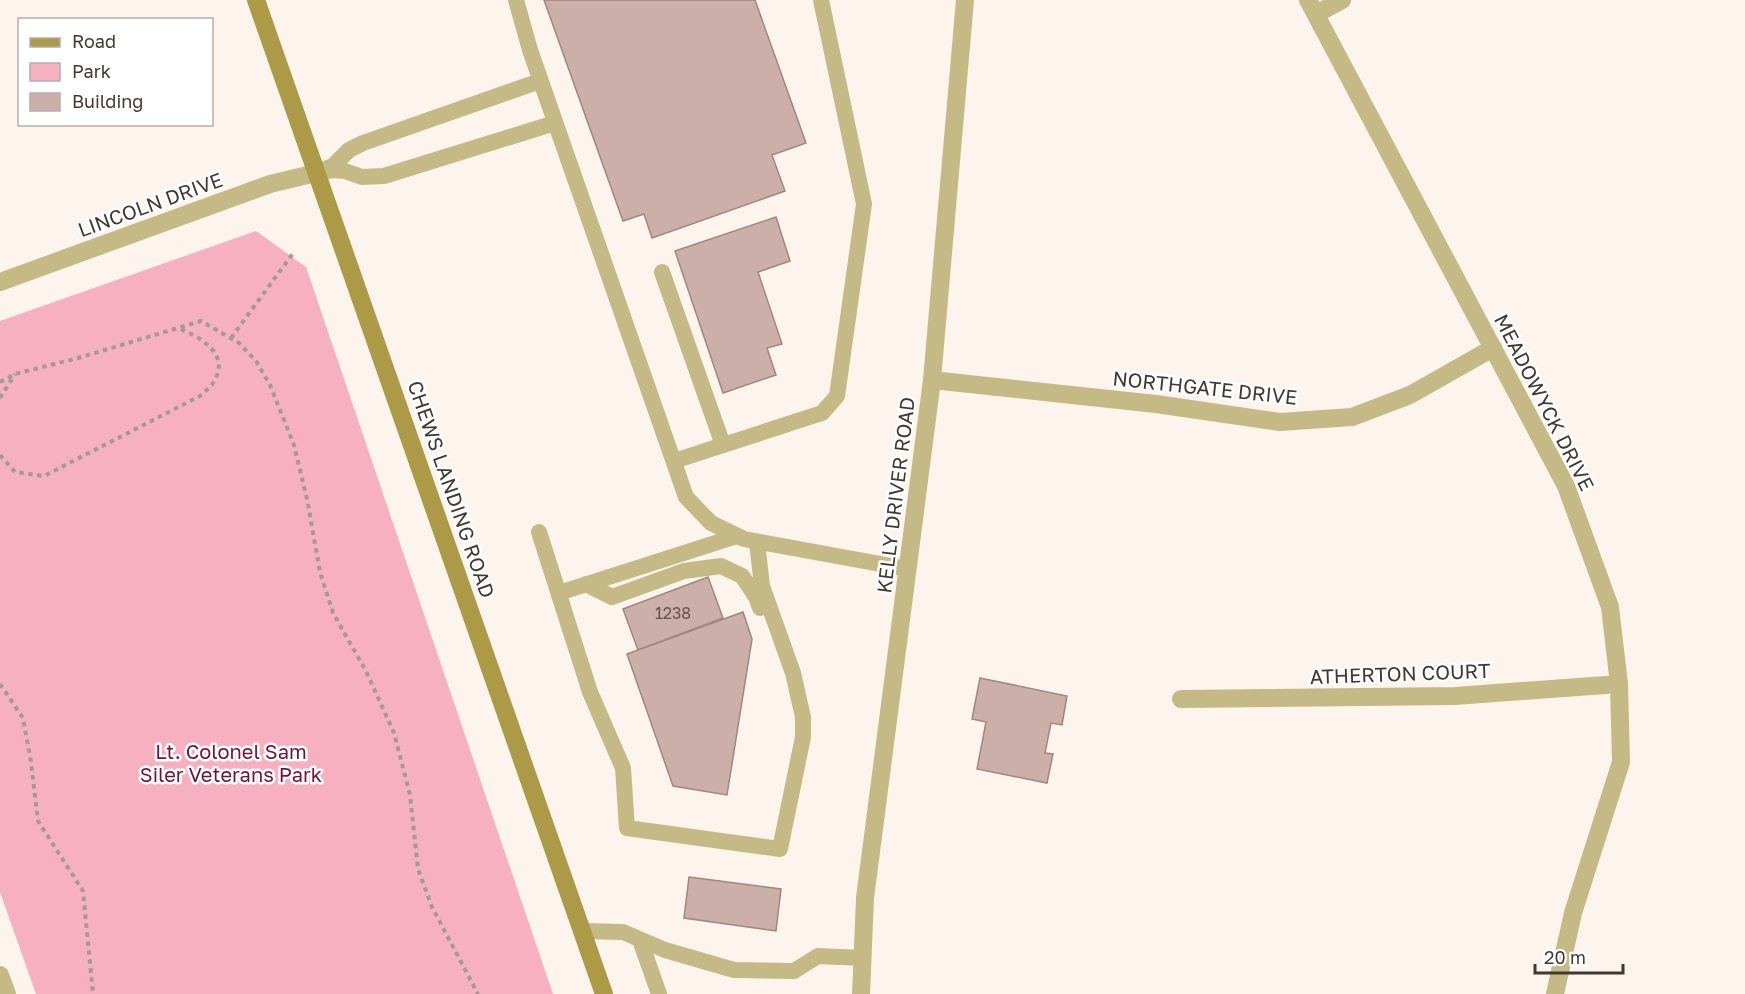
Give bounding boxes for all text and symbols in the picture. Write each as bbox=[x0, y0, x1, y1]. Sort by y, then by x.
legend bbox=[18, 18, 213, 126]
text: Road bbox=[72, 30, 116, 52]
text: Park bbox=[72, 60, 111, 82]
text: Building bbox=[72, 90, 143, 112]
street label: LINCOLN DRIVE bbox=[74, 167, 226, 241]
street label: MEADOWYCK DRIVE bbox=[1490, 310, 1600, 494]
street label: NORTHGATE DRIVE bbox=[1111, 365, 1299, 409]
street label: CHEWS LANDING ROAD bbox=[403, 377, 501, 601]
street label: KELLY DRIVER ROAD bbox=[871, 395, 919, 595]
house number: 1238 bbox=[655, 603, 691, 623]
street label: ATHERTON COURT bbox=[1309, 658, 1491, 688]
park label: Lt. Colonel Sam Siler Veterans Park bbox=[140, 739, 322, 786]
scale bar bbox=[1535, 937, 1624, 975]
text: 20 m bbox=[1544, 946, 1586, 968]

